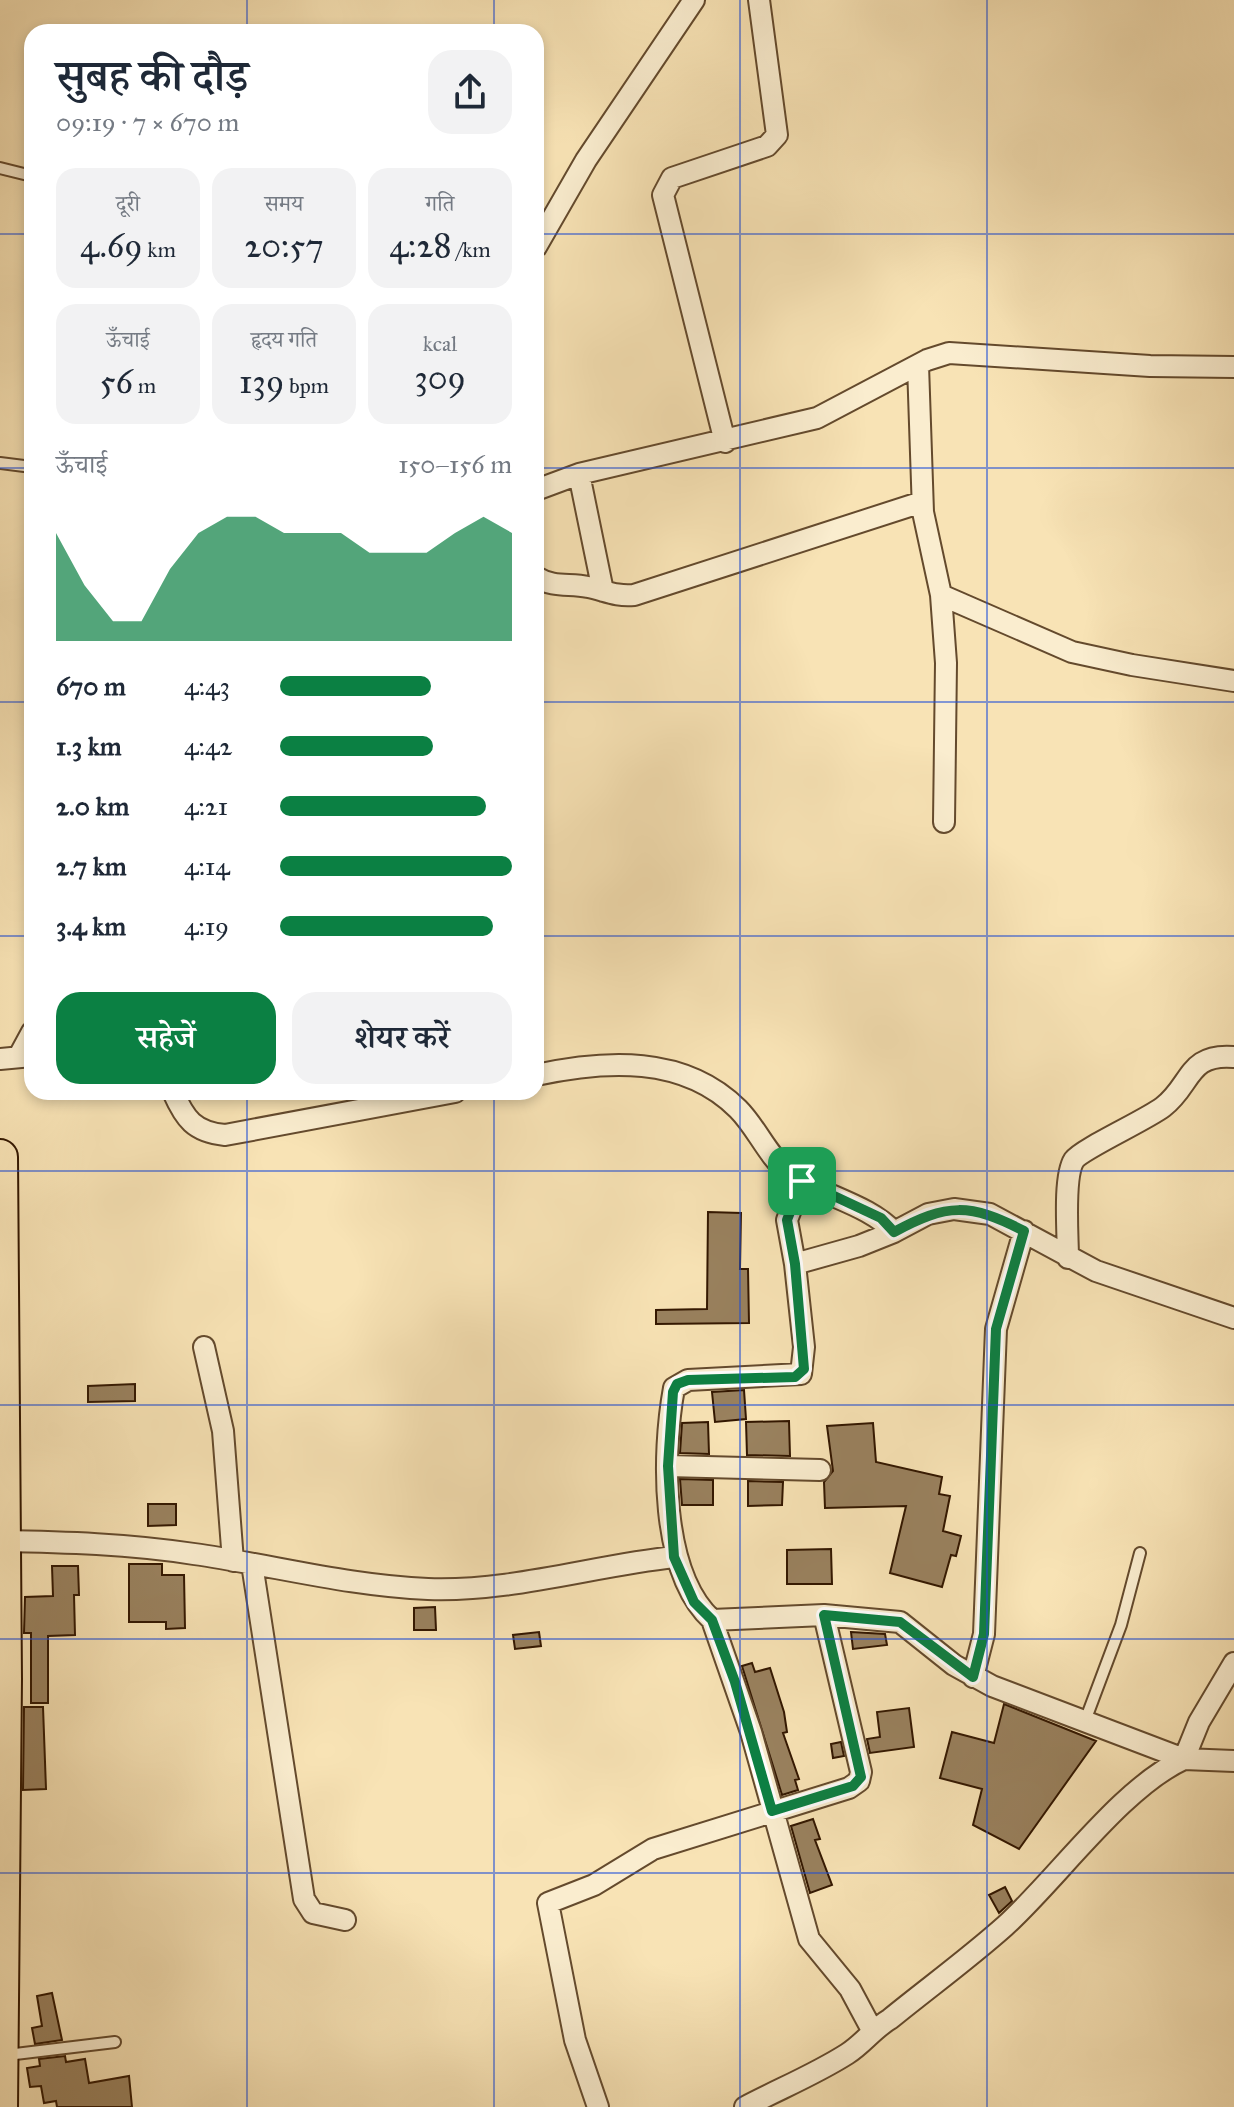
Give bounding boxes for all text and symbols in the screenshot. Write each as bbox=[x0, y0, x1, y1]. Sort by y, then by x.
text: सुबह की दौड़ bbox=[56, 49, 248, 103]
button: share bbox=[428, 50, 512, 134]
text: 09:19 · 7 × 670 m bbox=[56, 106, 239, 138]
text: दूरी bbox=[116, 190, 140, 217]
text: समय bbox=[265, 190, 303, 217]
text: गति bbox=[426, 190, 454, 217]
text: 4.69 bbox=[80, 225, 143, 266]
text: 20:57 bbox=[244, 225, 324, 266]
text: 4:28 bbox=[389, 225, 452, 266]
text: km bbox=[143, 236, 176, 263]
text: /km bbox=[452, 236, 491, 263]
text: ऊँचाई bbox=[106, 326, 150, 353]
text: हृदय गति bbox=[251, 326, 317, 353]
text: kcal bbox=[423, 330, 457, 357]
text: 309 bbox=[414, 357, 466, 398]
text: 56 bbox=[100, 361, 133, 402]
text: 139 bbox=[239, 361, 284, 402]
text: m bbox=[133, 372, 156, 399]
text: bpm bbox=[284, 372, 329, 399]
text: ऊँचाई bbox=[56, 448, 107, 480]
text: 150–156 m bbox=[398, 448, 512, 480]
text: 670 m bbox=[56, 670, 126, 702]
text: 4:43 bbox=[184, 670, 230, 702]
text: 1.3 km bbox=[56, 730, 122, 762]
text: 4:42 bbox=[184, 730, 232, 762]
text: 2.0 km bbox=[56, 790, 129, 822]
text: 4:21 bbox=[184, 790, 228, 822]
text: 2.7 km bbox=[56, 850, 127, 882]
text: 4:14 bbox=[184, 850, 230, 882]
text: 3.4 km bbox=[56, 910, 126, 942]
text: 4:19 bbox=[184, 910, 229, 942]
button: सहेजें bbox=[56, 992, 276, 1084]
button: शेयर करें bbox=[292, 992, 512, 1084]
pin bbox=[768, 1147, 836, 1215]
icon: arrive bbox=[780, 1159, 824, 1203]

